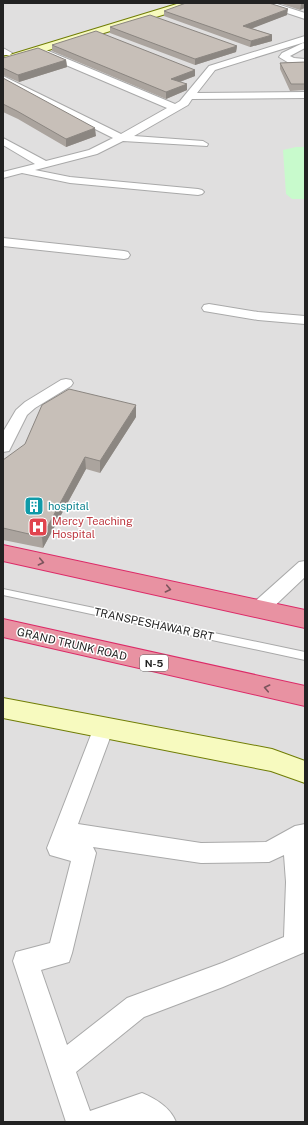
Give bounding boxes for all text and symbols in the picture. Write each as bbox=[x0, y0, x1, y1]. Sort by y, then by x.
building icon: hospital bbox=[23, 495, 45, 517]
place label: hospital bbox=[48, 500, 89, 512]
place label: Mercy Teaching Hospital bbox=[52, 515, 133, 540]
hospital icon: Mercy Teaching Hospital bbox=[27, 516, 49, 538]
one-way arrow bbox=[38, 557, 44, 565]
one-way arrow bbox=[165, 585, 171, 593]
street label: TRANSPESHAWAR BRT bbox=[93, 605, 215, 643]
street label: GRAND TRUNK ROAD bbox=[16, 626, 128, 663]
road number: N-5 bbox=[140, 655, 168, 671]
one-way arrow bbox=[264, 684, 270, 693]

